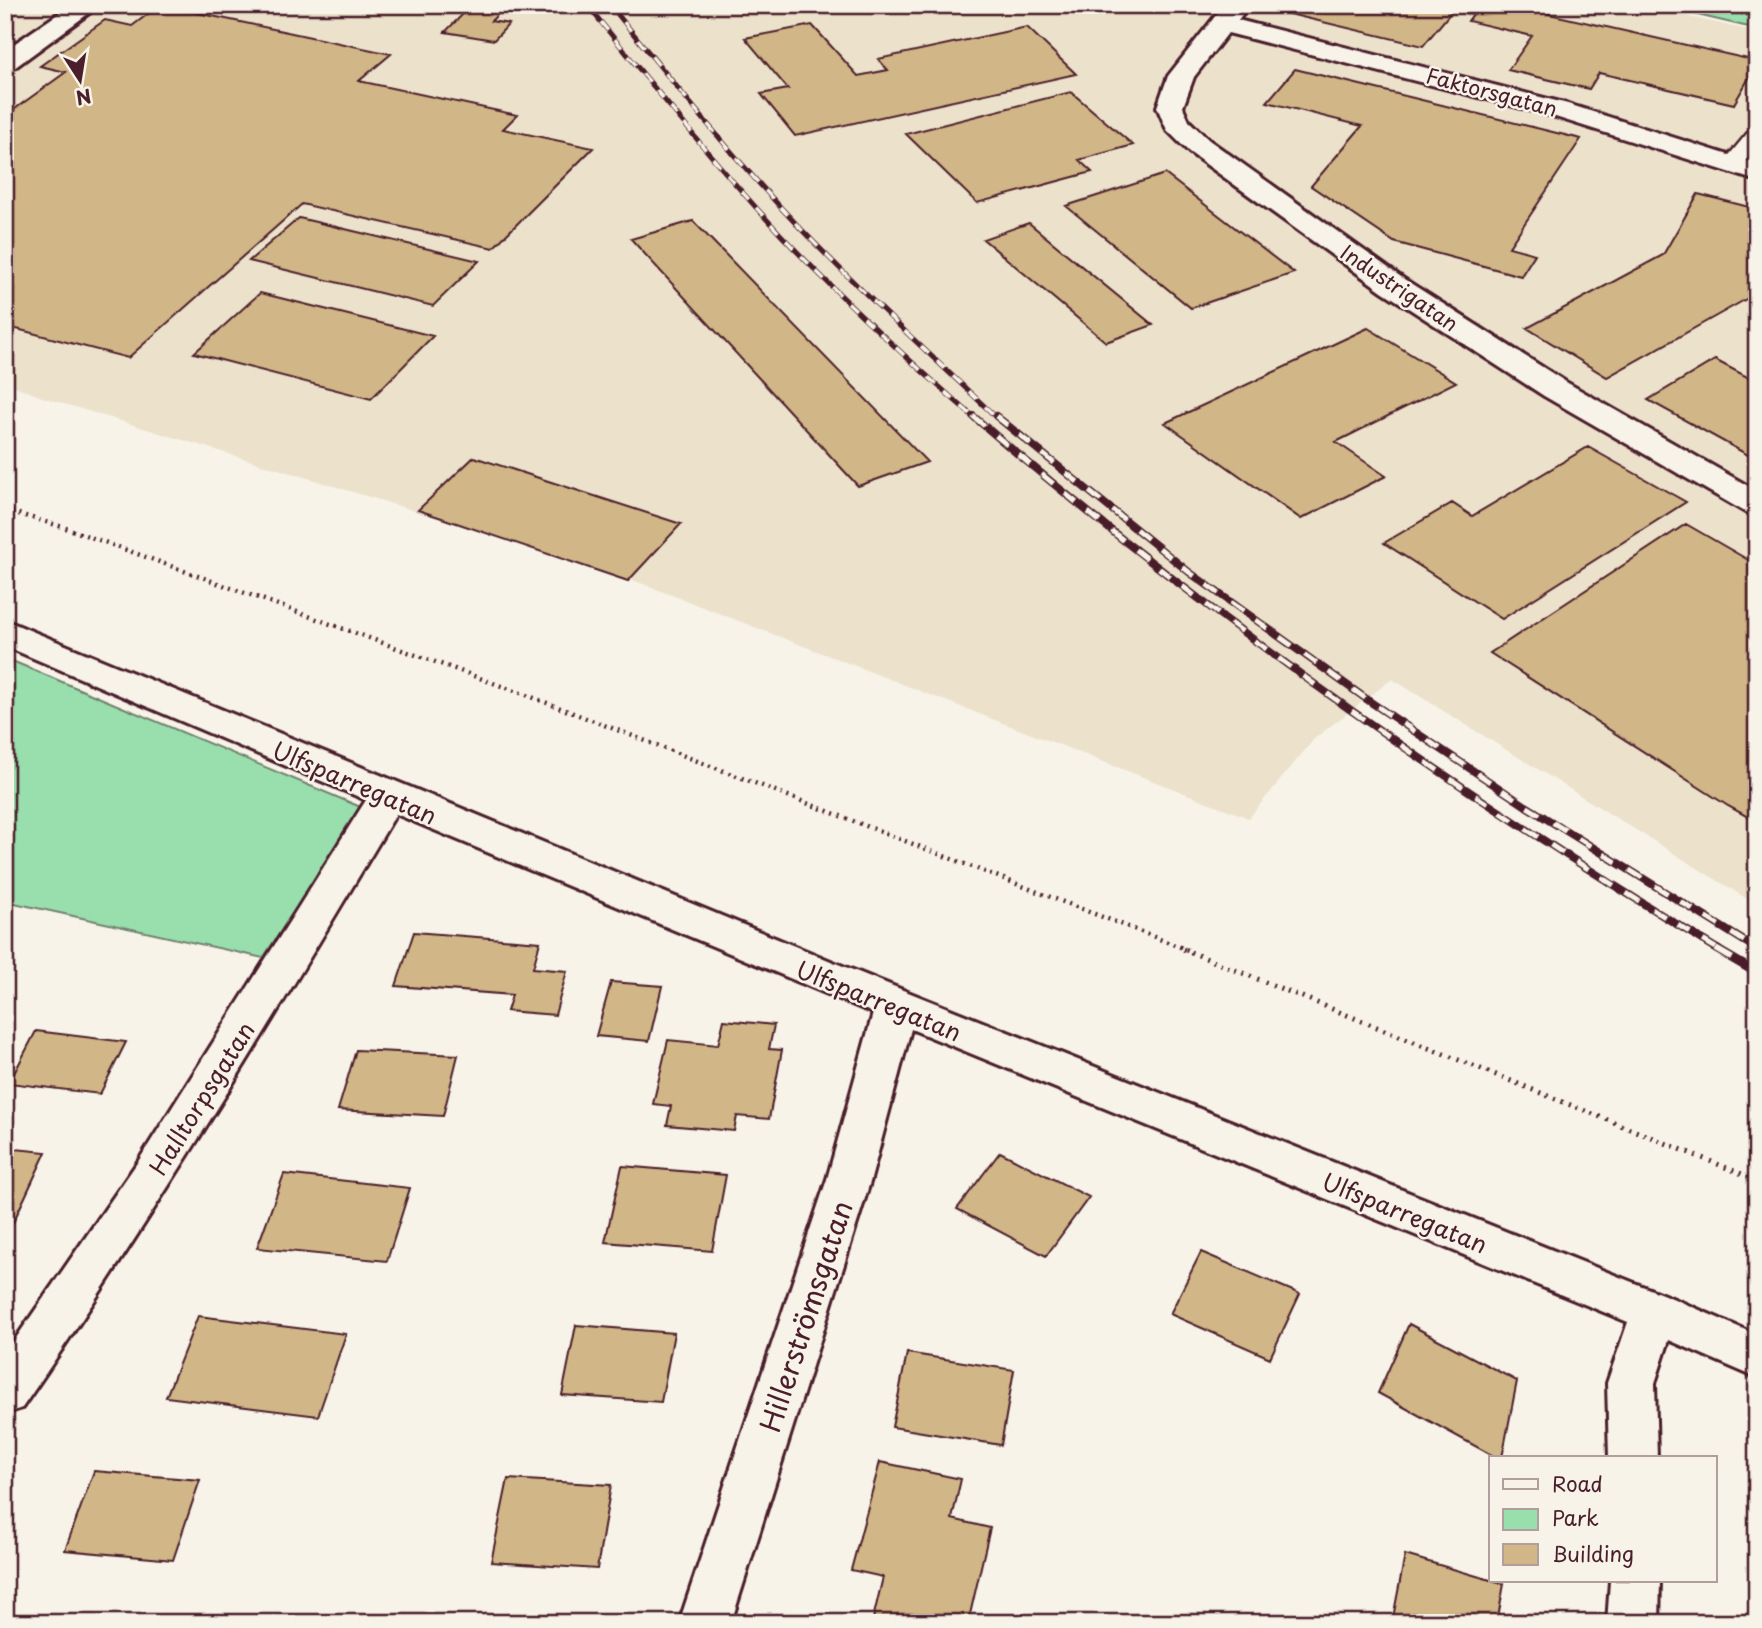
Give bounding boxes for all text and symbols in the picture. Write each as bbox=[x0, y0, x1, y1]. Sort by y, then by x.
north arrow bbox=[46, 46, 116, 116]
street label: Faktorsgatan bbox=[1423, 58, 1561, 124]
text: N bbox=[73, 82, 94, 113]
street label: Industrigatan bbox=[1335, 236, 1465, 338]
street label: Ulfsparregatan bbox=[267, 731, 443, 833]
street label: Ulfsparregatan bbox=[791, 950, 967, 1050]
street label: Halltorpsgatan bbox=[139, 1014, 263, 1182]
street label: Ulfsparregatan bbox=[1317, 1162, 1493, 1262]
street label: Hillerströmsgatan bbox=[747, 1195, 863, 1437]
legend bbox=[1489, 1456, 1716, 1582]
text: Road bbox=[1552, 1467, 1603, 1499]
text: Park bbox=[1552, 1501, 1599, 1533]
text: Building bbox=[1552, 1537, 1634, 1569]

